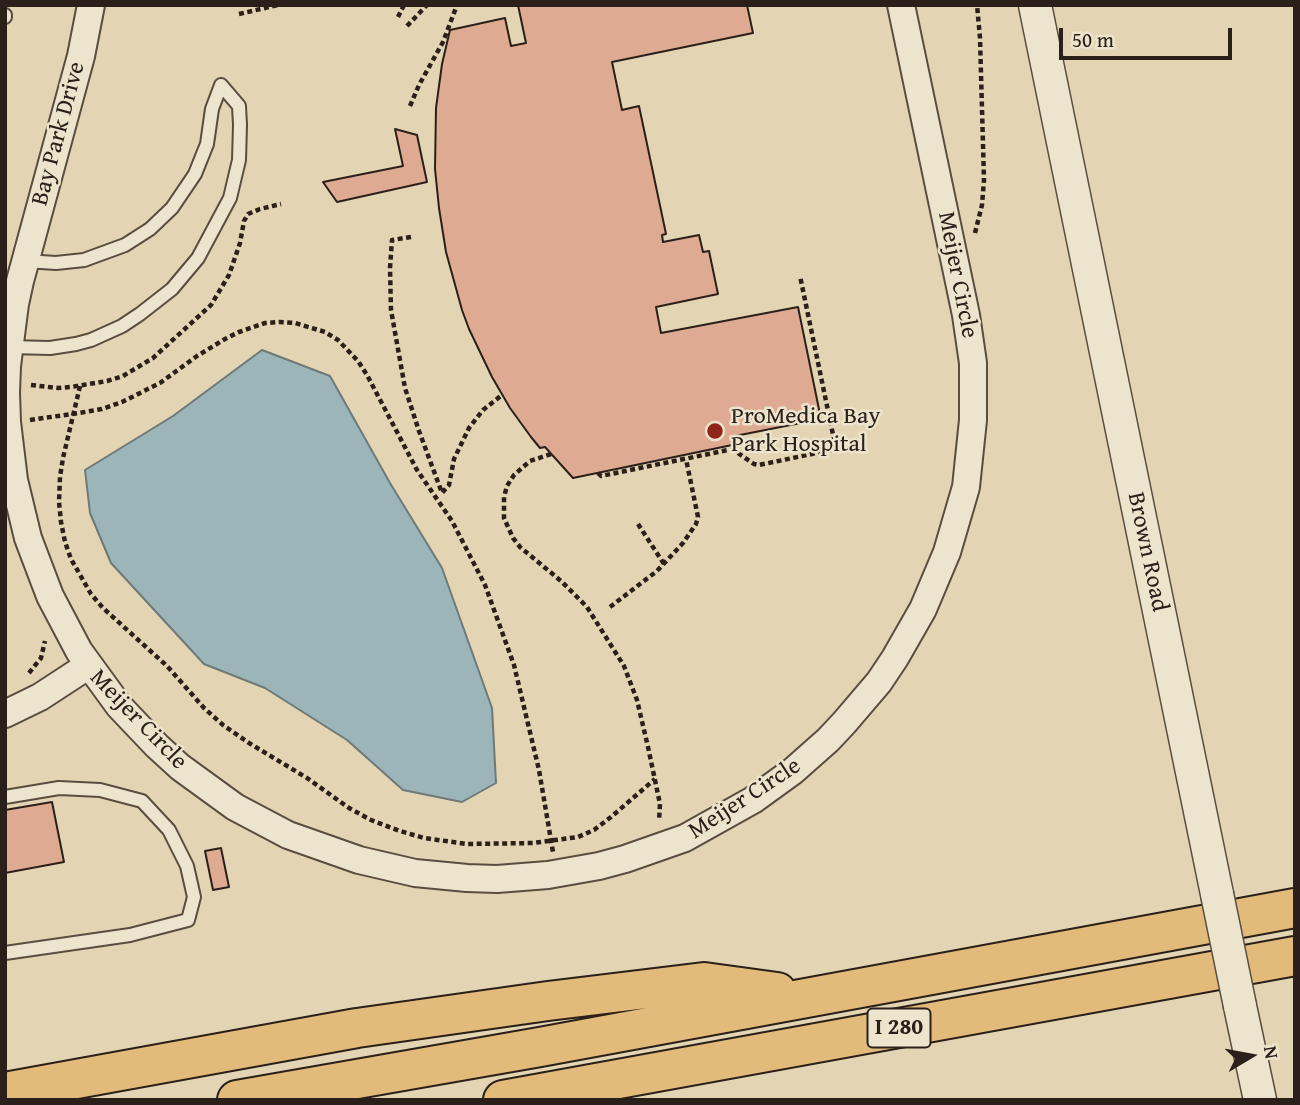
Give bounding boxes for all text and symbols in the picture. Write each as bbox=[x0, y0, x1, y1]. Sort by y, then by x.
scale bar bbox=[1062, 14, 1235, 58]
text: 50 m bbox=[1072, 24, 1114, 55]
street label: Bay Park Drive bbox=[26, 59, 92, 209]
street label: Meijer Circle bbox=[931, 209, 983, 341]
place label: ProMedica Bay Park Hospital bbox=[731, 403, 880, 459]
marker: ProMedica Bay Park Hospital bbox=[705, 421, 725, 441]
street label: Brown Road bbox=[1120, 490, 1174, 614]
street label: Meijer Circle bbox=[83, 664, 193, 776]
street label: Meijer Circle bbox=[683, 752, 807, 846]
road number: I 280 bbox=[867, 1009, 930, 1048]
north arrow bbox=[1216, 1021, 1286, 1091]
text: N bbox=[1257, 1044, 1287, 1061]

